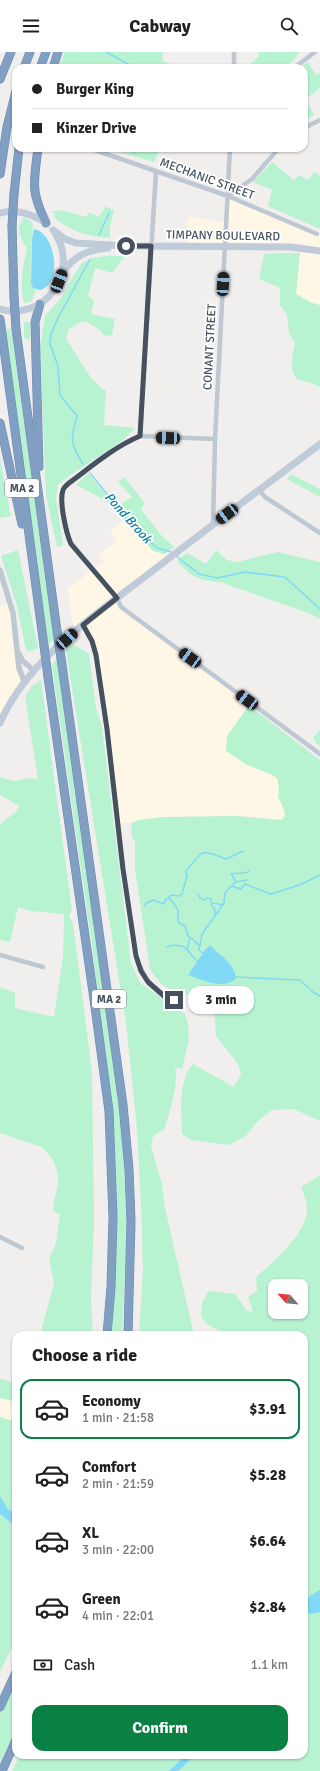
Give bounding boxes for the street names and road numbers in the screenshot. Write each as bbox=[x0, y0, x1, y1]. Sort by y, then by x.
street label: MECHANIC STREET bbox=[158, 155, 256, 203]
street label: TIMPANY BOULEVARD bbox=[166, 228, 280, 244]
street label: CONANT STREET bbox=[200, 303, 220, 390]
road number: MA 2 bbox=[5, 479, 39, 497]
road number: MA 2 bbox=[92, 990, 126, 1008]

